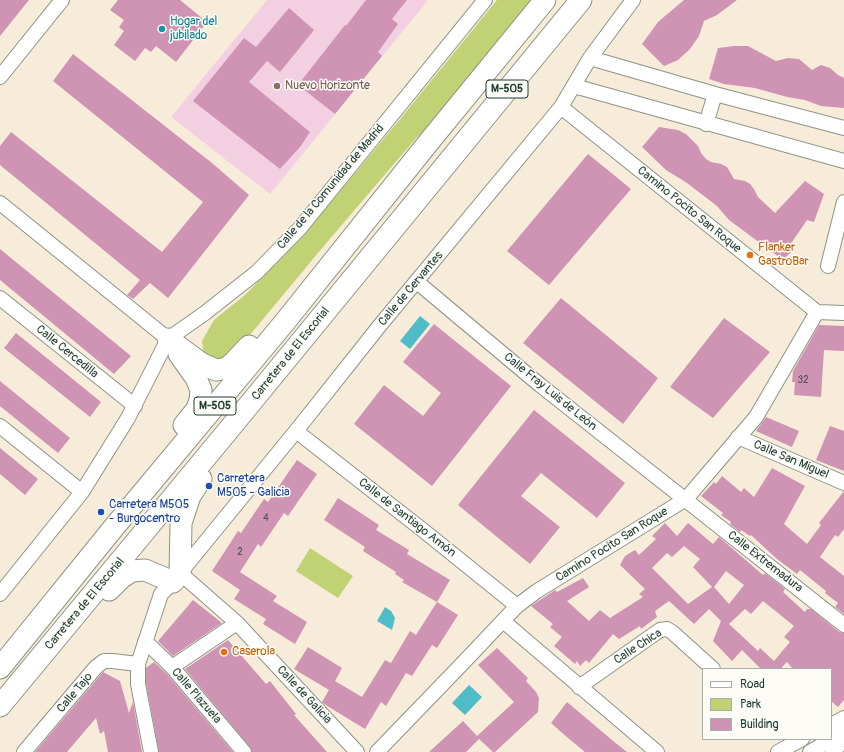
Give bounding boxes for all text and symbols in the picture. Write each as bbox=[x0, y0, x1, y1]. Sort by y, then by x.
place label: Hogar del jubilado bbox=[170, 15, 217, 43]
marker: Hogar del jubilado bbox=[157, 24, 167, 34]
place label: Nuevo Horizonte bbox=[285, 79, 370, 93]
road number: M-505 bbox=[486, 80, 528, 98]
marker: Nuevo Horizonte bbox=[272, 81, 282, 91]
street label: Calle de la Comunidad de Madrid bbox=[274, 122, 388, 252]
street label: Camino Pocito San Roque bbox=[634, 164, 744, 256]
place label: Flanker GastroBar bbox=[758, 241, 809, 269]
street label: Calle de Cervantes bbox=[376, 249, 446, 329]
marker: Flanker GastroBar bbox=[745, 250, 755, 260]
street label: Carretera de El Escorial bbox=[249, 305, 333, 403]
street label: Calle Cercedilla bbox=[33, 322, 101, 382]
street label: Calle Fray Luis de León bbox=[501, 350, 599, 434]
house number: 32 bbox=[797, 374, 809, 386]
road number: M-505 bbox=[194, 397, 236, 415]
street label: Calle San Miguel bbox=[751, 438, 831, 482]
place label: Carretera M505 - Galicia bbox=[217, 472, 290, 500]
street label: Calle de Santiago Amón bbox=[355, 475, 459, 561]
marker: Carretera M505 - Galicia bbox=[204, 481, 214, 491]
place label: Carretera M505 - Burgocentro bbox=[109, 498, 189, 526]
street label: Camino Pocito San Roque bbox=[553, 505, 671, 585]
marker: Carretera M505 - Burgocentro bbox=[96, 507, 106, 517]
house number: 4 bbox=[263, 512, 269, 524]
street label: Calle Extremadura bbox=[724, 528, 806, 596]
house number: 2 bbox=[237, 546, 243, 558]
street label: Carretera de El Escorial bbox=[42, 555, 128, 653]
street label: Calle Chica bbox=[611, 626, 665, 668]
place label: Caserola bbox=[232, 645, 275, 659]
marker: Caserola bbox=[219, 647, 229, 657]
street label: Calle de Galicia bbox=[273, 663, 335, 727]
street label: Calle Plazuela bbox=[168, 665, 224, 727]
legend bbox=[702, 668, 832, 740]
street label: Calle Tajo bbox=[54, 670, 96, 716]
text: Road bbox=[740, 677, 765, 692]
text: Park bbox=[740, 697, 761, 712]
text: Building bbox=[740, 717, 779, 732]

